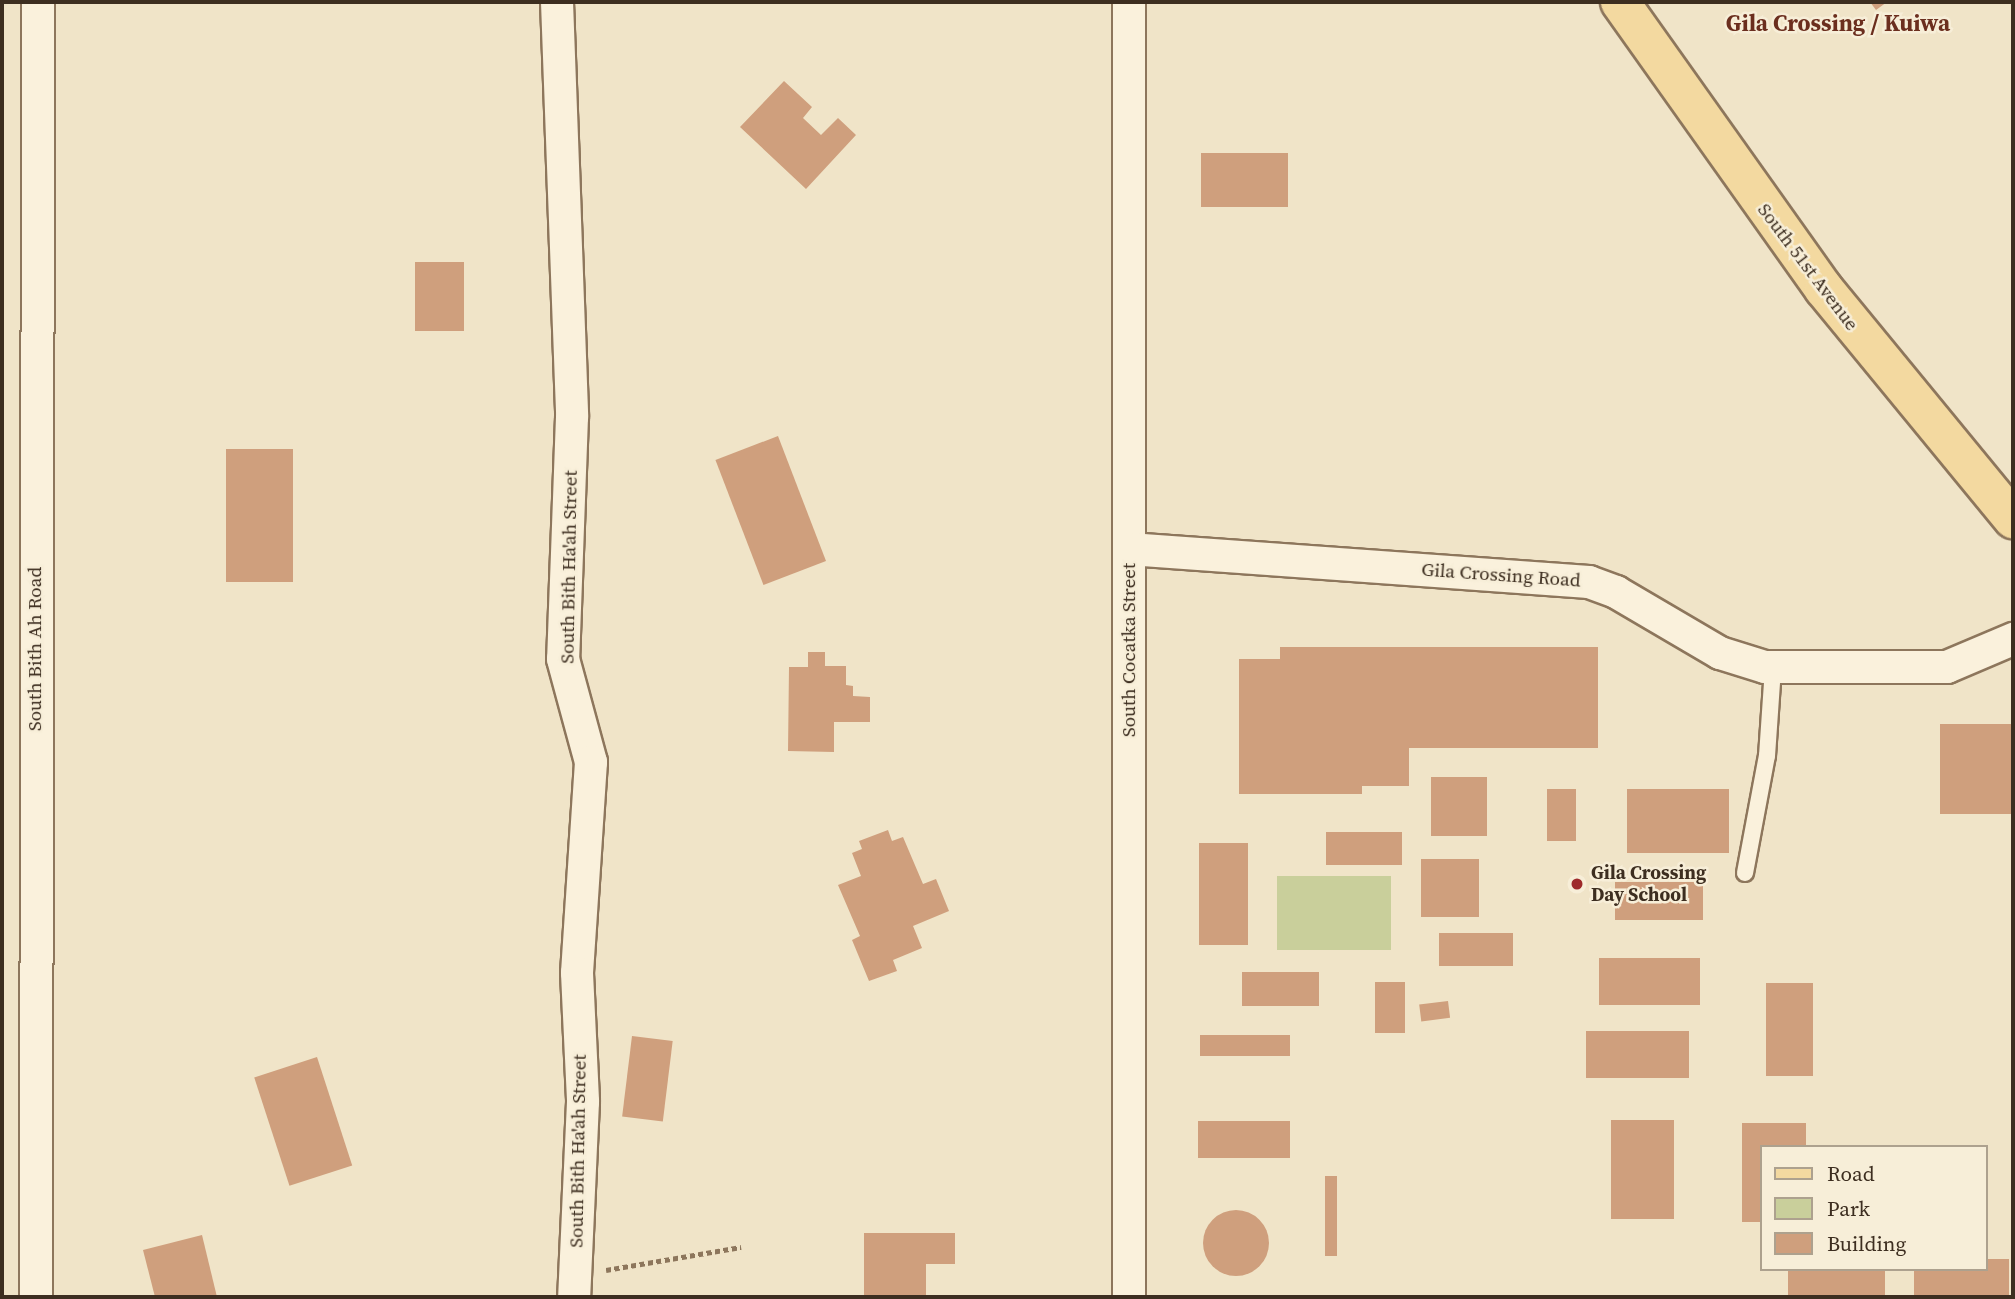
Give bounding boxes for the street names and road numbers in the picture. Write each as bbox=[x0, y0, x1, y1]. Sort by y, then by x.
street label: South 51st Avenue bbox=[1753, 199, 1863, 335]
street label: South Bith Ha'ah Street bbox=[556, 470, 582, 664]
street label: Gila Crossing Road bbox=[1421, 558, 1581, 592]
street label: South Cocatka Street bbox=[1118, 563, 1140, 737]
street label: South Bith Ah Road bbox=[24, 567, 46, 731]
street label: South Bith Ha'ah Street bbox=[565, 1054, 591, 1248]

